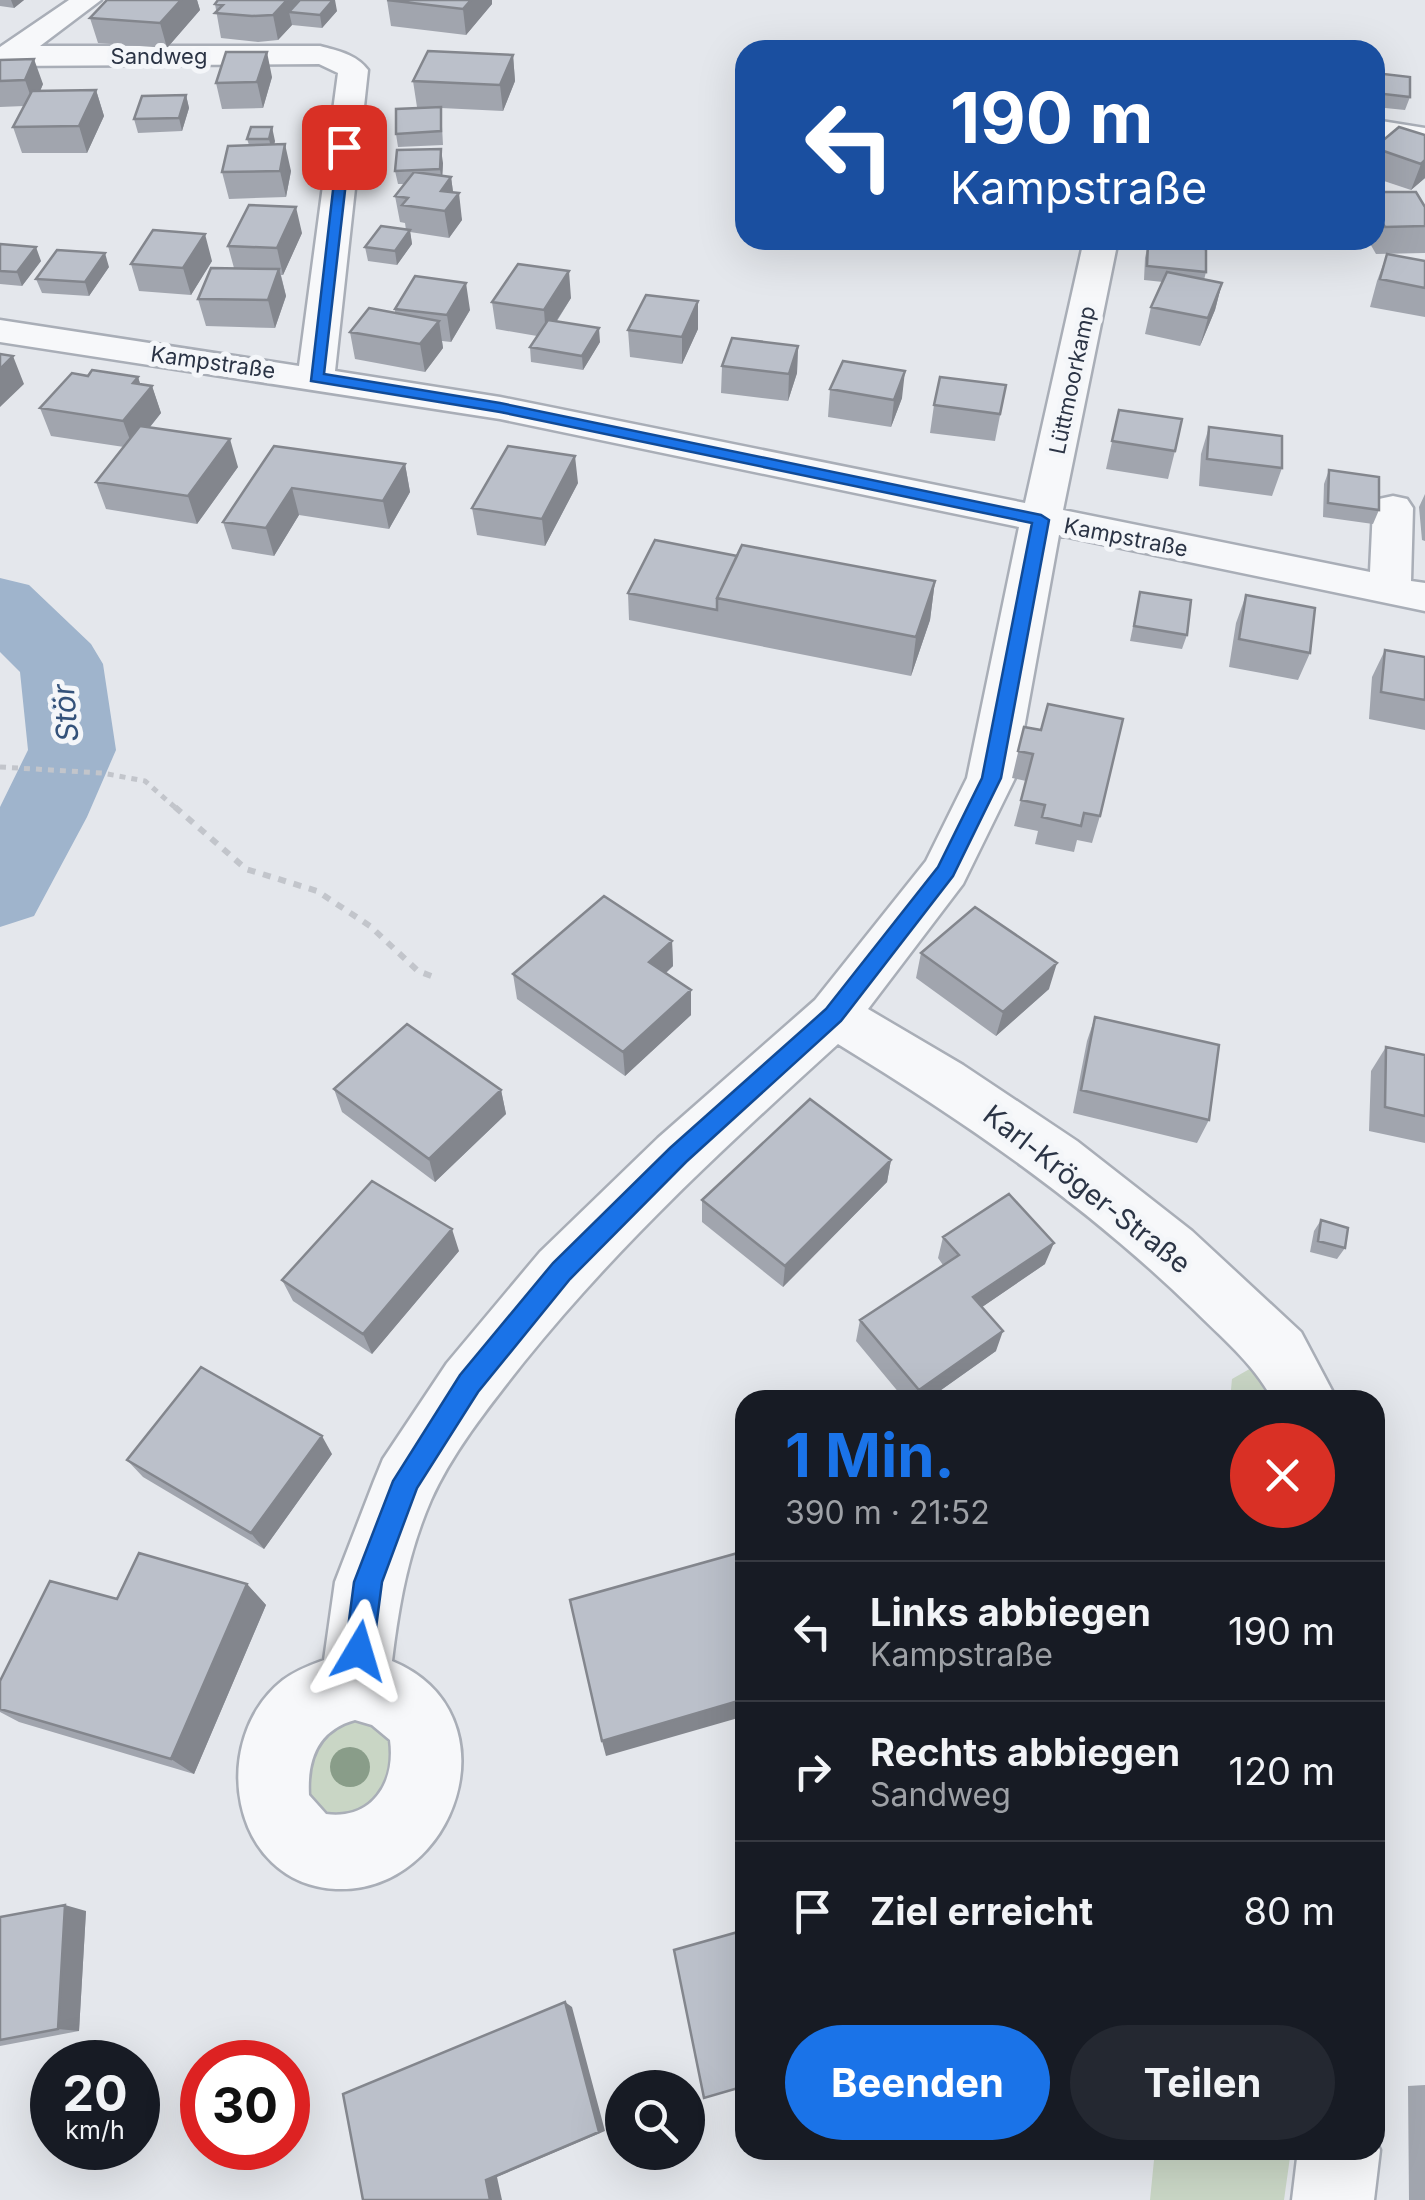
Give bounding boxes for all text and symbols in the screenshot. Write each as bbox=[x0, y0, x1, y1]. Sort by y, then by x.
street label: Sandweg bbox=[111, 43, 207, 69]
text: 190 m bbox=[950, 75, 1153, 160]
icon: left bbox=[785, 80, 915, 210]
pin bbox=[302, 105, 387, 190]
icon: arrive bbox=[317, 120, 372, 175]
text: Kampstraße bbox=[950, 160, 1207, 215]
street label: Lüttmoorkamp bbox=[1044, 304, 1100, 456]
street label: Kampstraße bbox=[149, 340, 277, 384]
street label: Kampstraße bbox=[1062, 512, 1190, 562]
water label: Stör bbox=[44, 682, 85, 744]
street label: Karl-Kröger-Straße bbox=[977, 1098, 1197, 1280]
text: 1 Min. bbox=[785, 1419, 955, 1491]
button: close bbox=[1230, 1423, 1335, 1528]
text: 390 m · 21:52 bbox=[785, 1493, 990, 1532]
text: Links abbiegen bbox=[870, 1589, 1151, 1635]
position arrow bbox=[307, 1599, 411, 1703]
icon: left bbox=[785, 1604, 840, 1659]
text: 190 m bbox=[1228, 1608, 1335, 1654]
text: Kampstraße bbox=[870, 1635, 1053, 1674]
text: Rechts abbiegen bbox=[870, 1729, 1180, 1775]
icon: right bbox=[785, 1744, 840, 1799]
text: 120 m bbox=[1228, 1748, 1335, 1794]
text: Sandweg bbox=[870, 1775, 1011, 1814]
icon: arrive bbox=[785, 1884, 840, 1939]
text: Ziel erreicht bbox=[870, 1888, 1093, 1934]
text: 80 m bbox=[1244, 1888, 1335, 1934]
button: Beenden bbox=[785, 2025, 1050, 2140]
button: Teilen bbox=[1070, 2025, 1335, 2140]
speed limit sign: 30 bbox=[180, 2040, 310, 2170]
text: 20 bbox=[62, 2063, 128, 2123]
map controls bbox=[605, 2070, 705, 2170]
button: search bbox=[605, 2070, 705, 2170]
text: km/h bbox=[65, 2115, 125, 2145]

